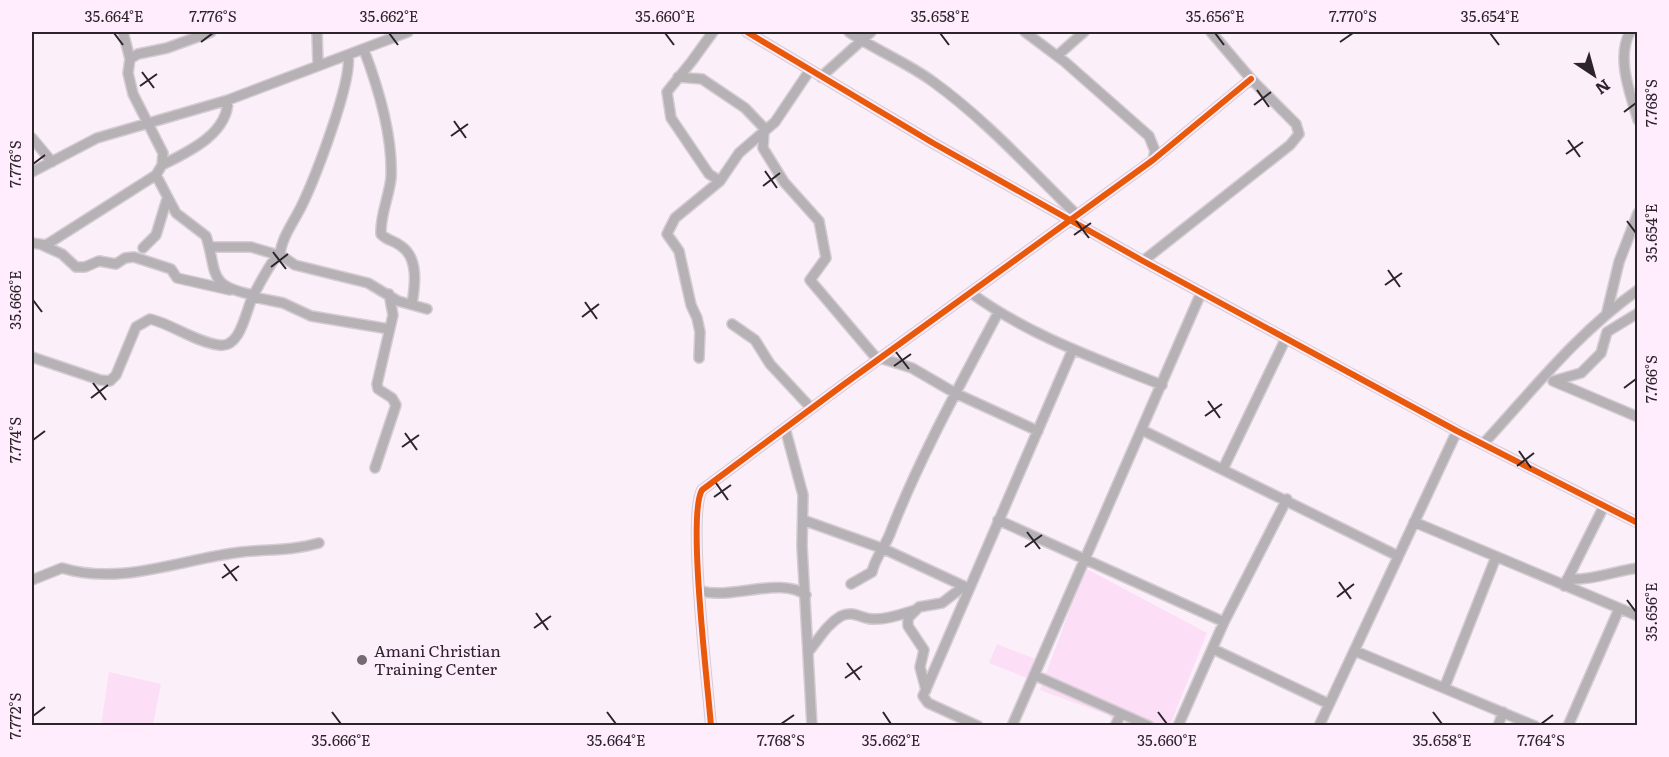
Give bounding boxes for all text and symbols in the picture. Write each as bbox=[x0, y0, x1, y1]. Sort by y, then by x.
text: 35.664°E bbox=[84, 4, 144, 27]
text: 7.776°S bbox=[189, 4, 237, 27]
text: 35.662°E bbox=[360, 4, 418, 27]
text: 35.660°E bbox=[635, 4, 695, 27]
text: 35.658°E bbox=[910, 4, 970, 27]
text: 35.656°E bbox=[1186, 4, 1244, 27]
text: 7.770°S bbox=[1329, 4, 1377, 27]
text: 35.654°E bbox=[1461, 4, 1519, 27]
north arrow bbox=[1564, 45, 1624, 105]
text: N bbox=[1591, 74, 1616, 102]
text: 7.768°S bbox=[1639, 79, 1662, 127]
text: 7.776°S bbox=[3, 140, 26, 188]
text: 35.654°E bbox=[1639, 204, 1662, 262]
text: 35.666°E bbox=[3, 270, 26, 330]
text: 7.766°S bbox=[1639, 355, 1662, 403]
text: 7.774°S bbox=[3, 417, 26, 463]
text: 35.656°E bbox=[1639, 583, 1662, 641]
place label: Amani Christian Training Center bbox=[374, 638, 501, 680]
marker: Amani Christian Training Center bbox=[355, 653, 369, 667]
text: 7.772°S bbox=[3, 693, 26, 739]
text: 35.666°E bbox=[311, 728, 371, 751]
text: 35.664°E bbox=[586, 728, 646, 751]
text: 7.768°S bbox=[757, 728, 805, 751]
text: 35.662°E bbox=[862, 728, 920, 751]
text: 35.660°E bbox=[1137, 728, 1197, 751]
text: 35.658°E bbox=[1412, 728, 1472, 751]
text: 7.764°S bbox=[1517, 728, 1565, 751]

